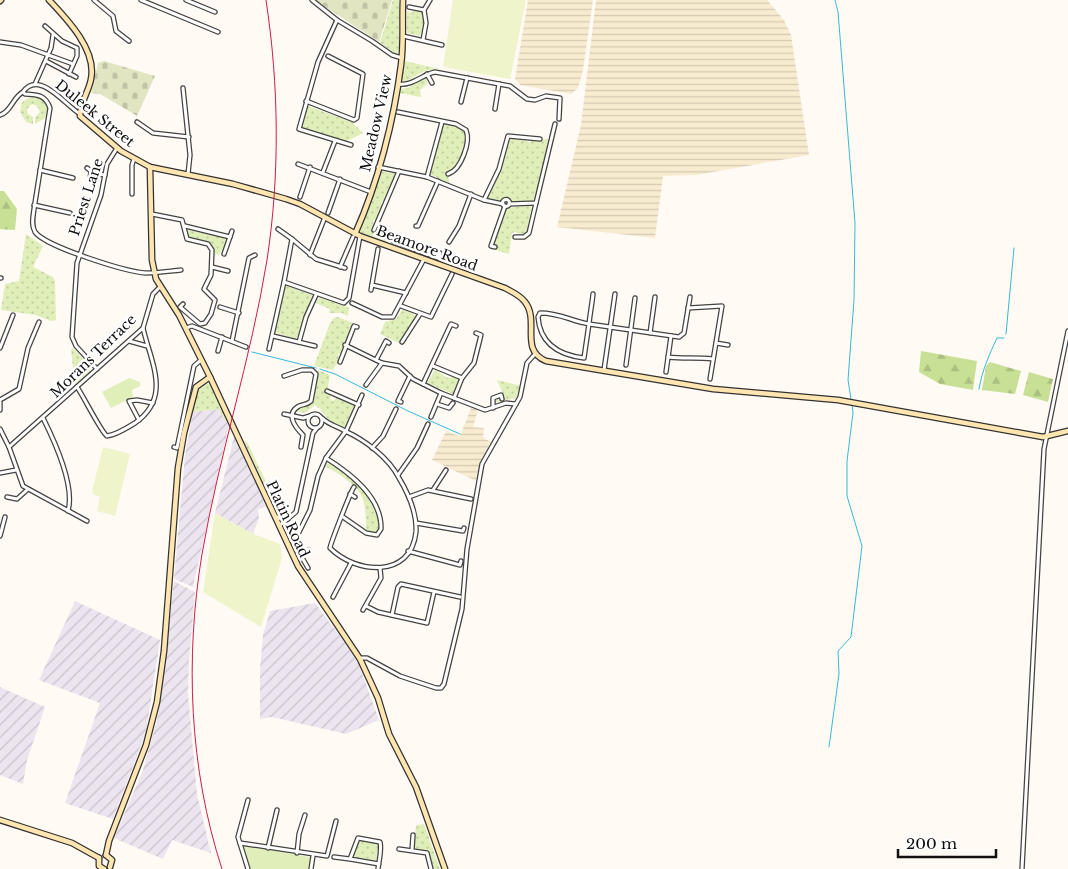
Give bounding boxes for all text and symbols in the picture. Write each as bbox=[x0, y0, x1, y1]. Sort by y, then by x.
street label: Meadow View bbox=[356, 72, 396, 173]
street label: Duleek Street bbox=[52, 76, 139, 151]
street label: Priest Lane bbox=[65, 156, 107, 238]
street label: Beamore Road bbox=[374, 221, 481, 275]
street label: Morans Terrace bbox=[46, 310, 140, 402]
street label: Platin Road bbox=[262, 478, 314, 561]
scale bar bbox=[898, 826, 996, 858]
text: 200 m bbox=[906, 834, 957, 853]

